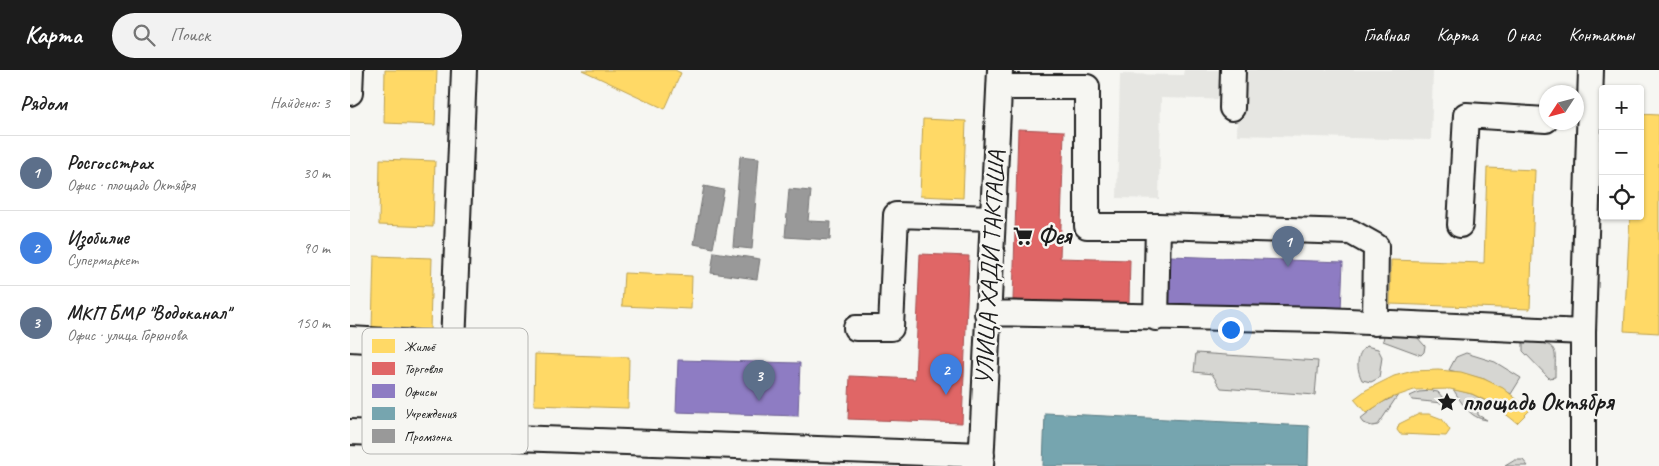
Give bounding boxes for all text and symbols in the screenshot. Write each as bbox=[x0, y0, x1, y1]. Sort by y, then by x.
search box bbox=[112, 13, 462, 58]
text: Карта bbox=[25, 20, 82, 50]
icon: search bbox=[130, 21, 158, 49]
text: Поиск bbox=[170, 23, 210, 47]
text: Главная bbox=[1364, 24, 1409, 46]
text: Карта bbox=[1437, 24, 1478, 46]
text: О нас bbox=[1506, 24, 1541, 46]
text: Контакты bbox=[1569, 24, 1634, 46]
north arrow bbox=[1539, 85, 1584, 130]
map controls bbox=[1599, 85, 1644, 220]
button: + bbox=[1599, 85, 1644, 130]
text: Рядом bbox=[20, 90, 67, 116]
text: Найдено: 3 bbox=[270, 93, 330, 113]
button: − bbox=[1599, 130, 1644, 175]
street label: УЛИЦА ХАДИ ТАКТАША bbox=[968, 150, 1012, 386]
text: Росгосстрах bbox=[67, 151, 153, 175]
text: 1 bbox=[32, 163, 40, 183]
text: 30 m bbox=[303, 163, 330, 183]
text: Офис · площадь Октября bbox=[67, 175, 195, 195]
button: locate bbox=[1599, 175, 1644, 220]
place label: Фея bbox=[1038, 220, 1074, 252]
supermarket icon: Фея bbox=[1012, 225, 1034, 247]
text: Изобилие bbox=[67, 226, 129, 250]
pin: 1 bbox=[1272, 226, 1304, 267]
text: 2 bbox=[32, 238, 40, 258]
text: 90 m bbox=[303, 238, 330, 258]
text: Супермаркет bbox=[67, 250, 138, 270]
text: МКП БМР "Водоканал" bbox=[67, 301, 230, 325]
text: 3 bbox=[32, 313, 40, 333]
text: 150 m bbox=[296, 313, 330, 333]
your location bbox=[1218, 317, 1244, 343]
text: Офис · улица Горюнова bbox=[67, 325, 187, 345]
legend bbox=[362, 328, 528, 454]
text: Жильё bbox=[404, 338, 437, 355]
pin: 2 bbox=[930, 354, 962, 395]
text: Торговля bbox=[404, 360, 443, 377]
pin: 3 bbox=[743, 360, 775, 401]
text: Офисы bbox=[404, 383, 438, 400]
place label: площадь Октября bbox=[1462, 386, 1616, 418]
place icon: площадь Октября bbox=[1436, 391, 1458, 413]
text: Учреждения bbox=[404, 405, 457, 422]
text: Промзона bbox=[404, 428, 452, 445]

